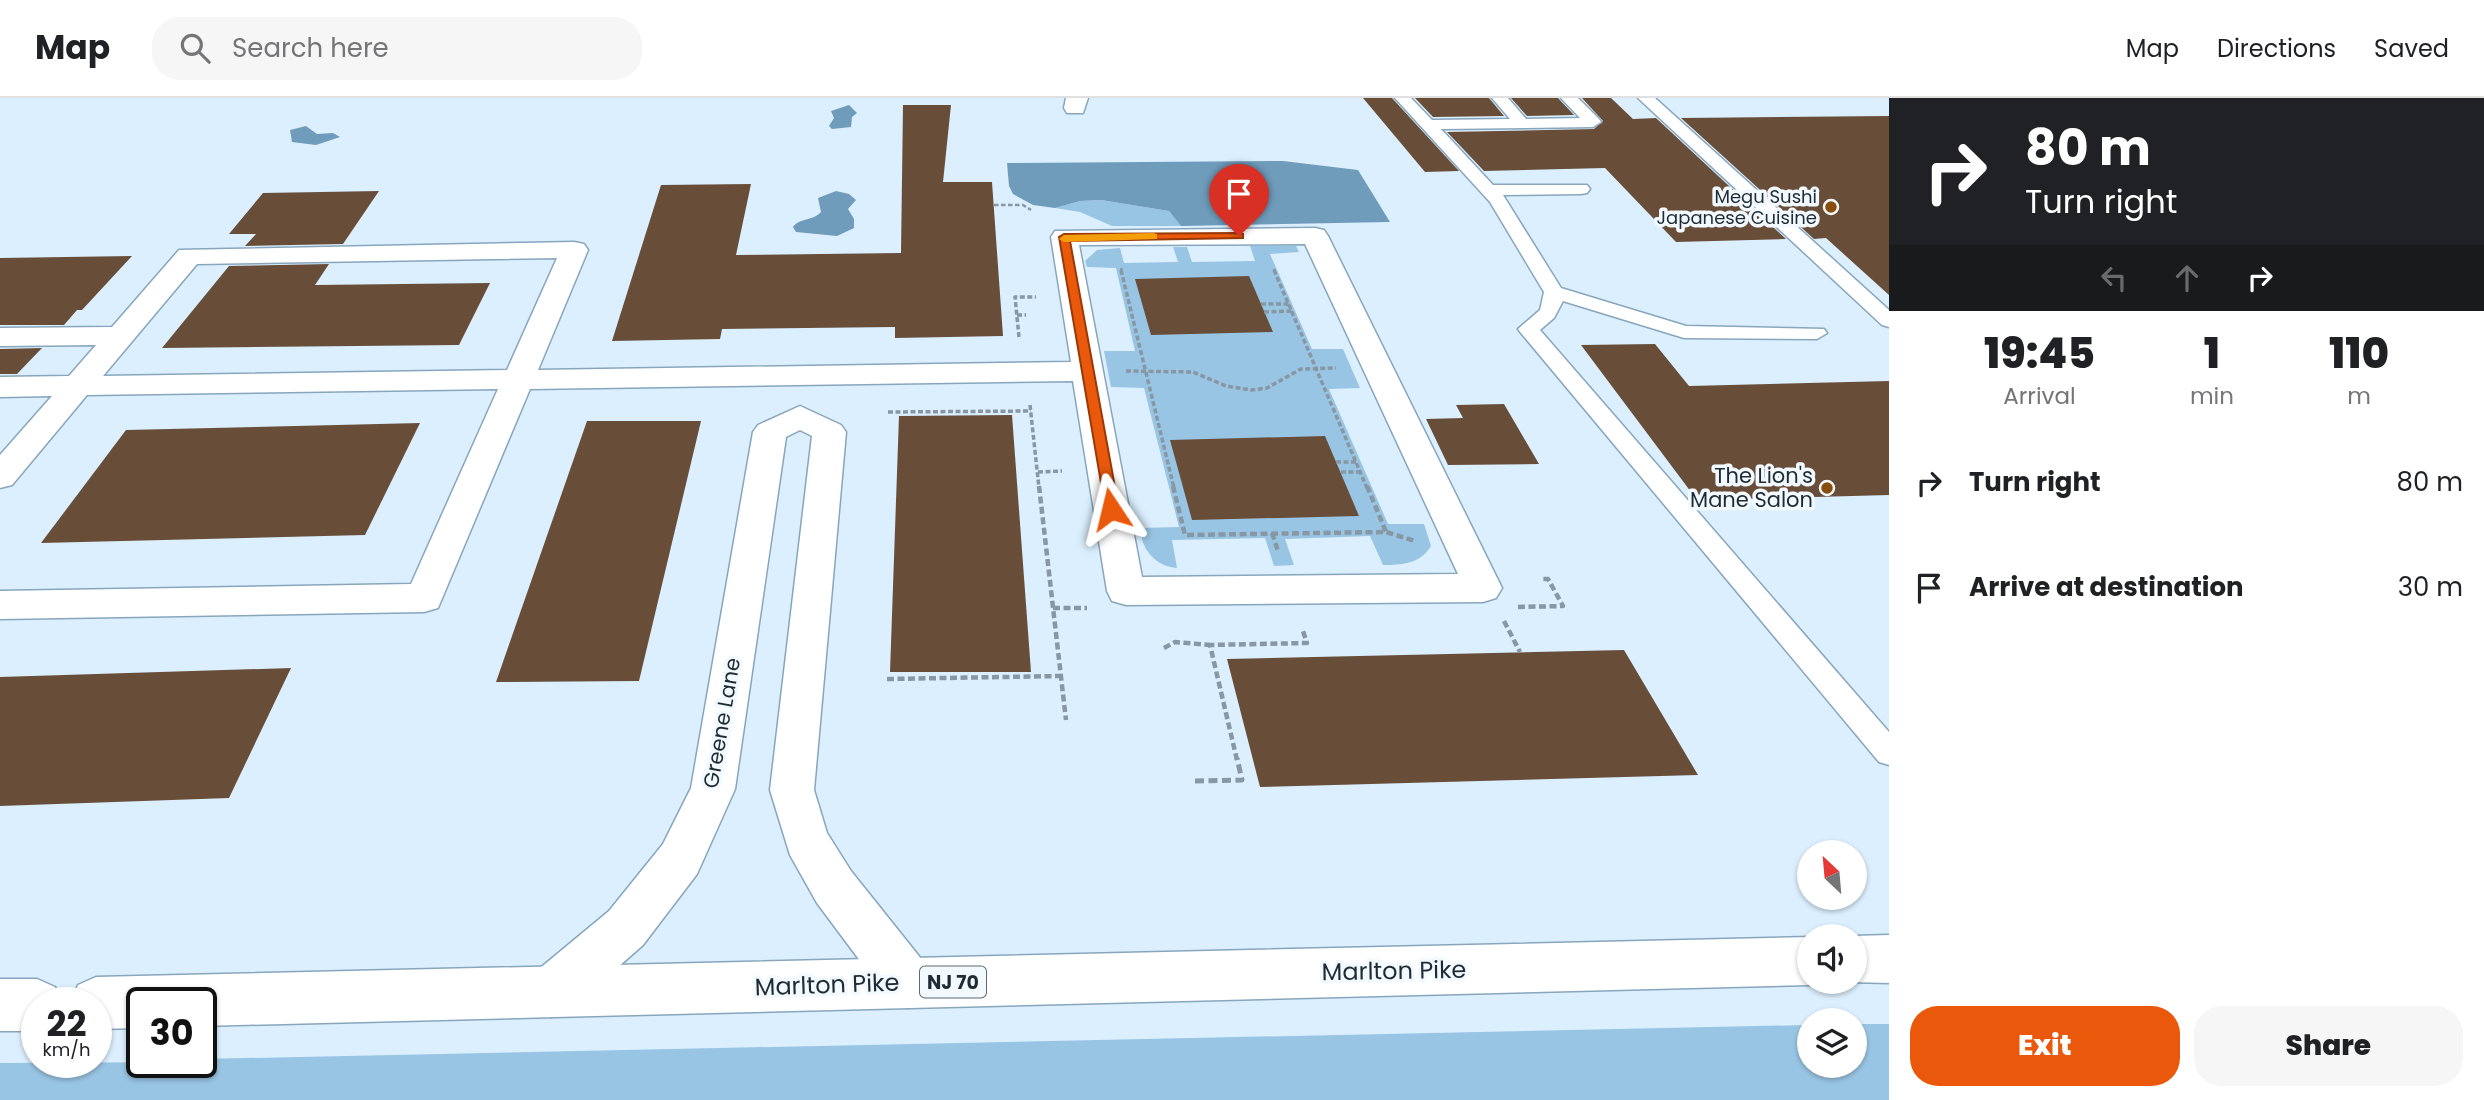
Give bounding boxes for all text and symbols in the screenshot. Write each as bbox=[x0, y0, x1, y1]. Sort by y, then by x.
search box bbox=[152, 17, 642, 80]
text: Map bbox=[35, 24, 110, 71]
icon: search bbox=[176, 29, 214, 67]
text: Search here bbox=[232, 30, 389, 66]
text: Map bbox=[2126, 32, 2179, 65]
text: Directions bbox=[2217, 32, 2336, 65]
text: Saved bbox=[2374, 32, 2449, 65]
text: 80 m bbox=[2025, 114, 2151, 182]
icon: right bbox=[1910, 126, 2001, 217]
pin bbox=[1209, 164, 1269, 236]
icon: arrive bbox=[1220, 175, 1258, 213]
text: Turn right bbox=[2025, 179, 2177, 224]
place label: Megu Sushi Japanese Cuisine bbox=[1657, 184, 1817, 230]
marker: Megu Sushi Japanese Cuisine bbox=[1823, 199, 1839, 215]
icon: left bbox=[2095, 259, 2133, 297]
icon: ahead bbox=[2168, 259, 2206, 297]
icon: right bbox=[2241, 259, 2279, 297]
text: 19:45 bbox=[1984, 324, 2095, 383]
text: 1 bbox=[2204, 324, 2220, 383]
text: 110 bbox=[2329, 324, 2389, 383]
text: Arrival bbox=[2003, 380, 2076, 412]
text: min bbox=[2190, 380, 2234, 412]
text: m bbox=[2347, 380, 2371, 412]
place label: The Lion's Mane Salon bbox=[1690, 461, 1813, 514]
icon: right bbox=[1910, 464, 1948, 502]
text: Turn right bbox=[1969, 464, 2101, 500]
text: 80 m bbox=[2397, 464, 2463, 500]
position arrow bbox=[1074, 472, 1148, 546]
marker: The Lion's Mane Salon bbox=[1819, 480, 1835, 496]
icon: arrive bbox=[1910, 569, 1948, 607]
text: Arrive at destination bbox=[1969, 569, 2244, 605]
text: 30 m bbox=[2398, 569, 2463, 605]
street label: Greene Lane bbox=[696, 655, 747, 790]
north arrow bbox=[1797, 840, 1867, 910]
map controls bbox=[1797, 840, 1867, 1078]
button: sound bbox=[1797, 924, 1867, 994]
street label: Marlton Pike bbox=[1321, 953, 1467, 988]
street label: Marlton Pike bbox=[754, 965, 900, 1004]
road number: NJ 70 bbox=[920, 967, 986, 998]
speed limit sign: 30 bbox=[126, 987, 217, 1078]
text: 22 bbox=[47, 999, 86, 1048]
button: Exit bbox=[1910, 1006, 2180, 1086]
button: Share bbox=[2194, 1006, 2463, 1086]
button: layers bbox=[1797, 1008, 1867, 1078]
text: km/h bbox=[43, 1037, 90, 1062]

